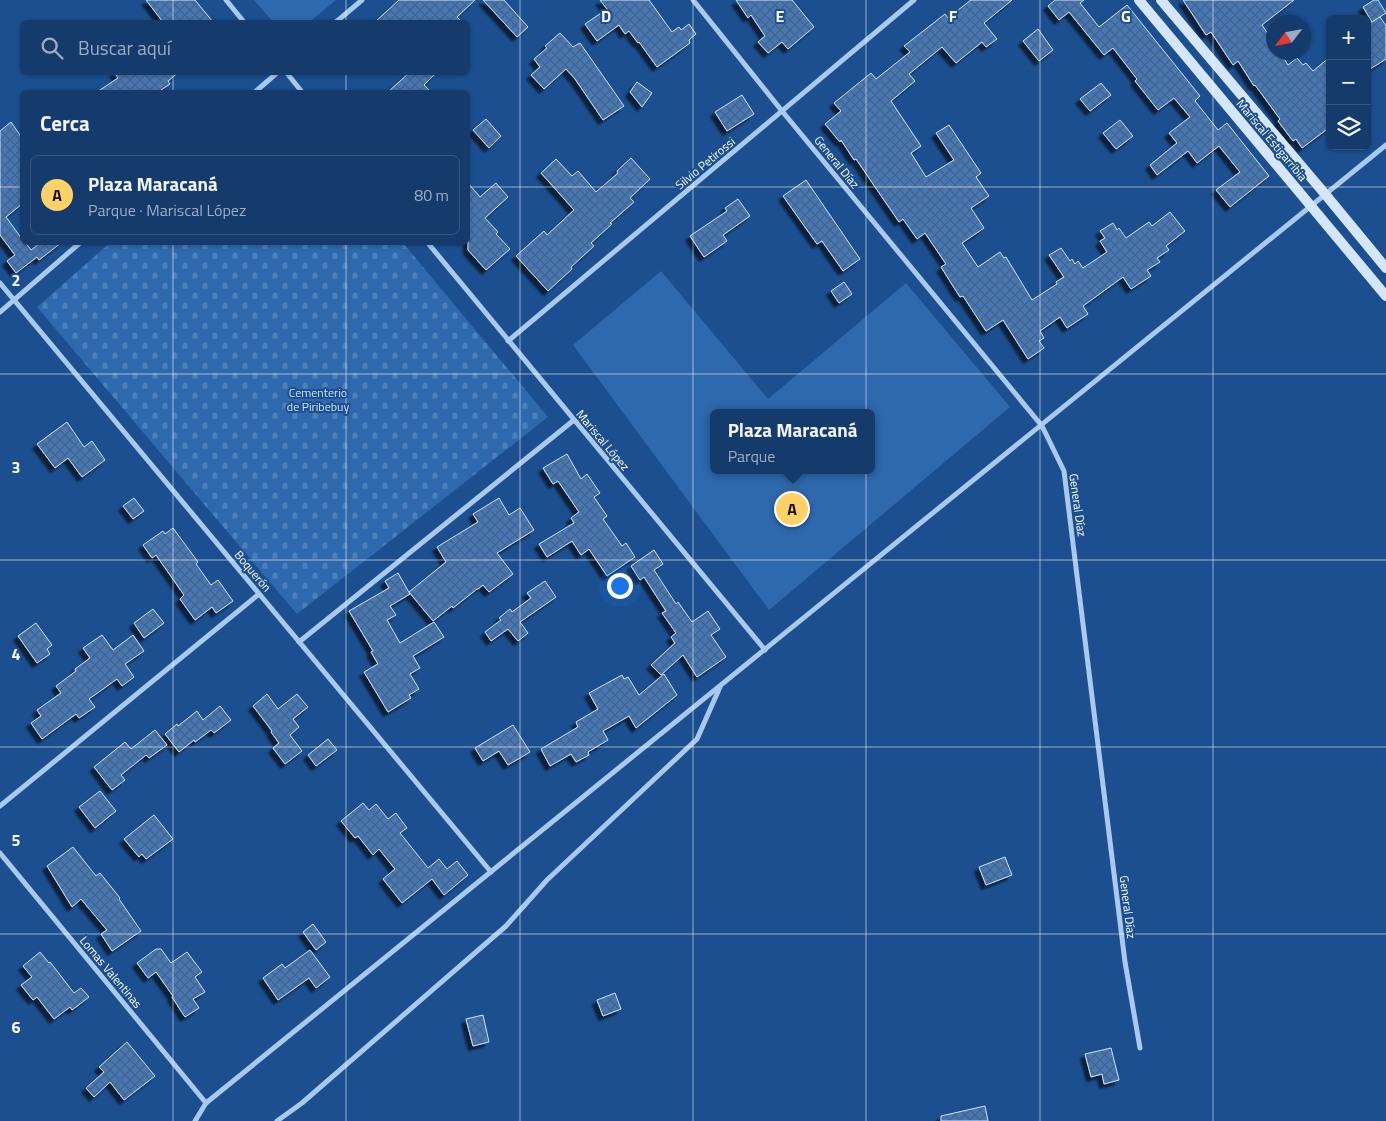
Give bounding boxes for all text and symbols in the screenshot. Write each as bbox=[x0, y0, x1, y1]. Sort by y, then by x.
text: D bbox=[601, 4, 611, 28]
text: E bbox=[776, 4, 785, 28]
text: F bbox=[949, 4, 958, 28]
text: G bbox=[1121, 4, 1131, 28]
north arrow bbox=[1266, 15, 1311, 60]
map controls bbox=[1326, 15, 1371, 150]
button: + bbox=[1326, 15, 1371, 60]
search box bbox=[20, 20, 470, 75]
text: Buscar aquí bbox=[78, 33, 171, 62]
icon: search bbox=[38, 34, 66, 62]
button: − bbox=[1326, 60, 1371, 105]
street label: Mariscal Estigarribia bbox=[1232, 95, 1312, 185]
button: layers bbox=[1326, 105, 1371, 150]
text: Cerca bbox=[40, 107, 90, 139]
street label: General Díaz bbox=[810, 131, 864, 193]
street label: Silvio Petirossi bbox=[671, 132, 739, 194]
text: Plaza Maracaná bbox=[88, 169, 218, 198]
text: A bbox=[52, 183, 62, 207]
text: 80 m bbox=[414, 183, 449, 207]
text: Parque · Mariscal López bbox=[88, 198, 246, 222]
text: 2 bbox=[12, 268, 20, 292]
park label: Cementerio de Piribebuy bbox=[287, 383, 349, 416]
street label: Mariscal López bbox=[572, 405, 634, 475]
popup bbox=[710, 409, 875, 474]
text: Plaza Maracaná bbox=[728, 415, 857, 444]
text: Parque bbox=[728, 444, 775, 468]
text: 3 bbox=[12, 455, 20, 479]
street label: General Díaz bbox=[1064, 472, 1092, 538]
pin: A bbox=[776, 490, 808, 528]
street label: Boquerón bbox=[230, 546, 276, 596]
your location bbox=[607, 573, 633, 599]
text: 4 bbox=[12, 642, 21, 666]
text: 5 bbox=[12, 828, 21, 852]
street label: General Díaz bbox=[1115, 874, 1141, 940]
street label: Lomas Valentinas bbox=[75, 932, 147, 1013]
text: 6 bbox=[12, 1015, 21, 1039]

